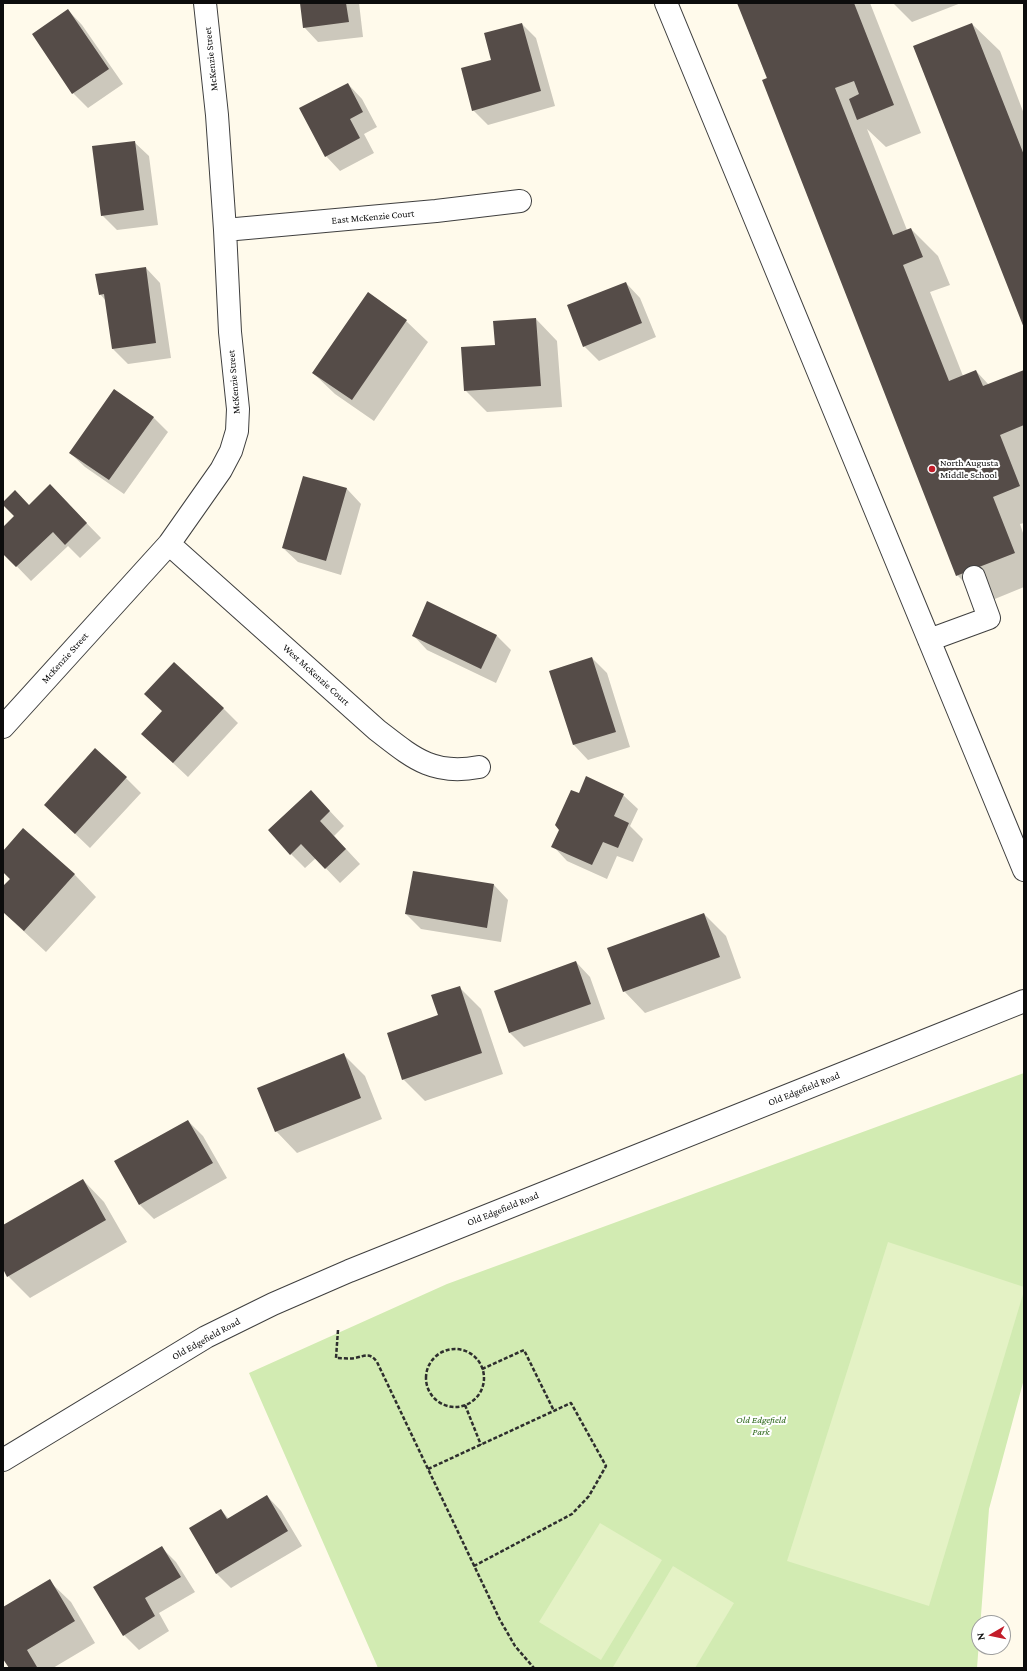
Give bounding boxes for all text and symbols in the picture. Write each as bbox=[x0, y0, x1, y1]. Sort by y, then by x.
street label: McKenzie Street bbox=[202, 26, 220, 92]
street label: East McKenzie Court bbox=[331, 207, 415, 227]
street label: McKenzie Street bbox=[225, 349, 243, 415]
place label: North Augusta Middle School bbox=[940, 457, 998, 480]
marker: North Augusta Middle School bbox=[927, 464, 937, 474]
street label: McKenzie Street bbox=[39, 630, 91, 686]
street label: West McKenzie Court bbox=[280, 642, 352, 708]
street label: Old Edgefield Road bbox=[766, 1069, 842, 1109]
street label: Old Edgefield Road bbox=[465, 1189, 541, 1229]
street label: Old Edgefield Road bbox=[170, 1315, 242, 1363]
park label: Old Edgefield Park bbox=[736, 1414, 786, 1438]
north arrow bbox=[971, 1615, 1011, 1655]
text: N bbox=[974, 1632, 987, 1641]

